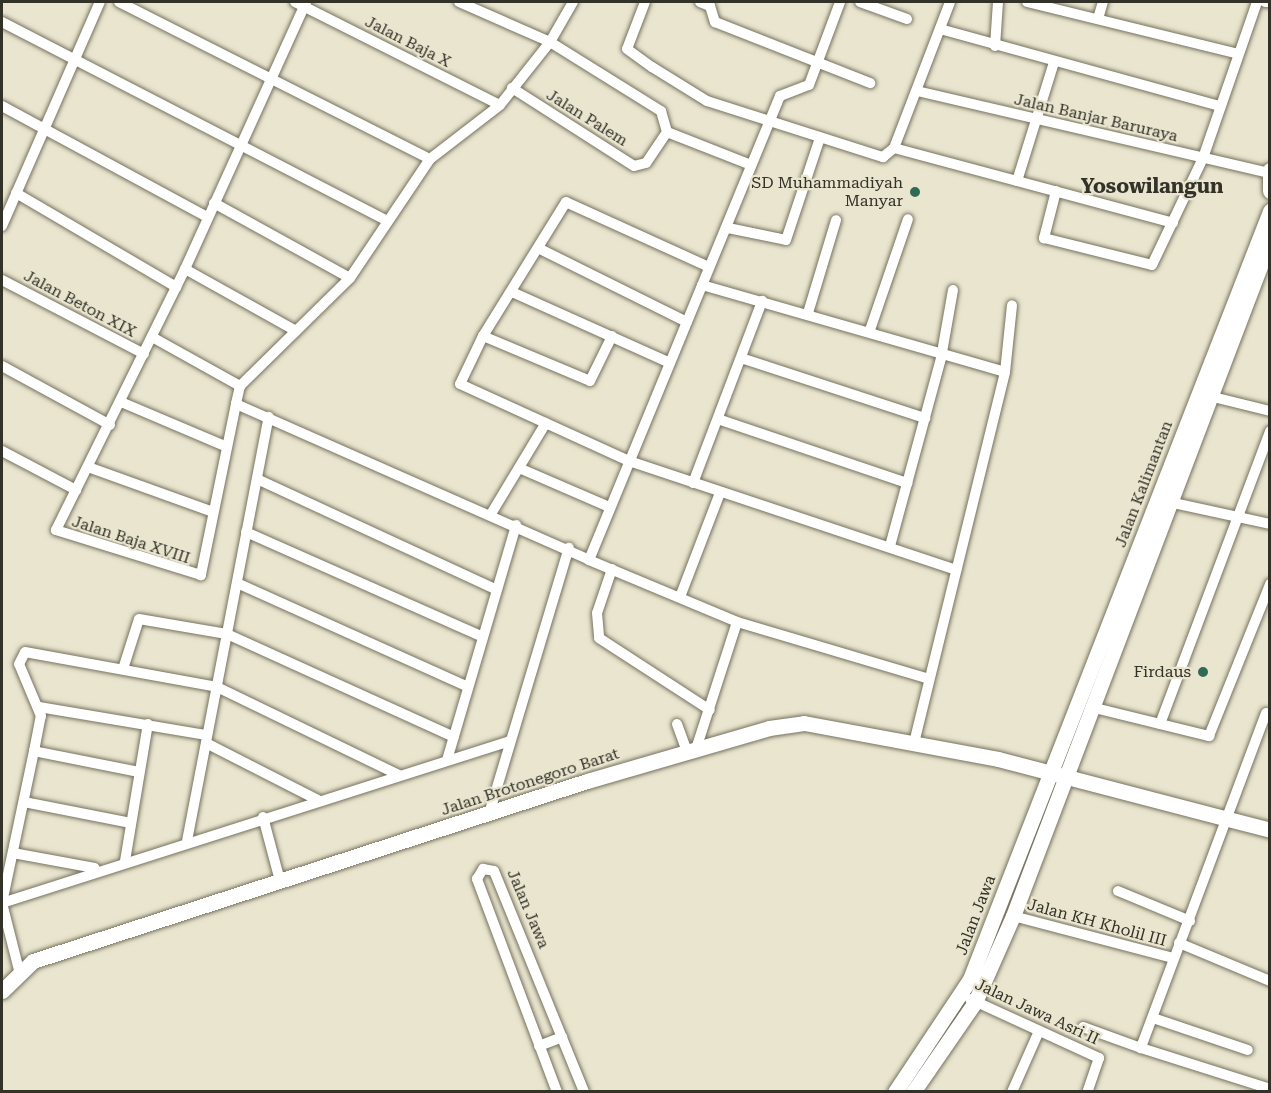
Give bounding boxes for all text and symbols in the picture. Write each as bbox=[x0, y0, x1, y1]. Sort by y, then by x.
street label: Jalan Baja X bbox=[362, 12, 454, 72]
street label: Jalan Palem bbox=[543, 85, 631, 151]
street label: Jalan Banjar Baruraya bbox=[1012, 90, 1180, 146]
place label: SD Muhammadiyah Manyar bbox=[751, 173, 903, 211]
district label: Yosowilangun bbox=[1081, 174, 1223, 198]
marker: SD Muhammadiyah Manyar bbox=[908, 185, 922, 199]
street label: Jalan Beton XIX bbox=[21, 266, 139, 342]
street label: Jalan Kalimantan bbox=[1111, 418, 1177, 550]
street label: Jalan Baja XVIII bbox=[70, 512, 192, 568]
place label: Firdaus bbox=[1133, 662, 1191, 682]
marker: Firdaus bbox=[1196, 665, 1210, 679]
street label: Jalan Brotonegoro Barat bbox=[439, 744, 621, 820]
street label: Jalan Jawa bbox=[503, 867, 553, 951]
street label: Jalan Jawa bbox=[952, 872, 1000, 958]
street label: Jalan KH Kholil III bbox=[1025, 895, 1169, 951]
street label: Jalan Jawa Asri II bbox=[972, 975, 1102, 1049]

